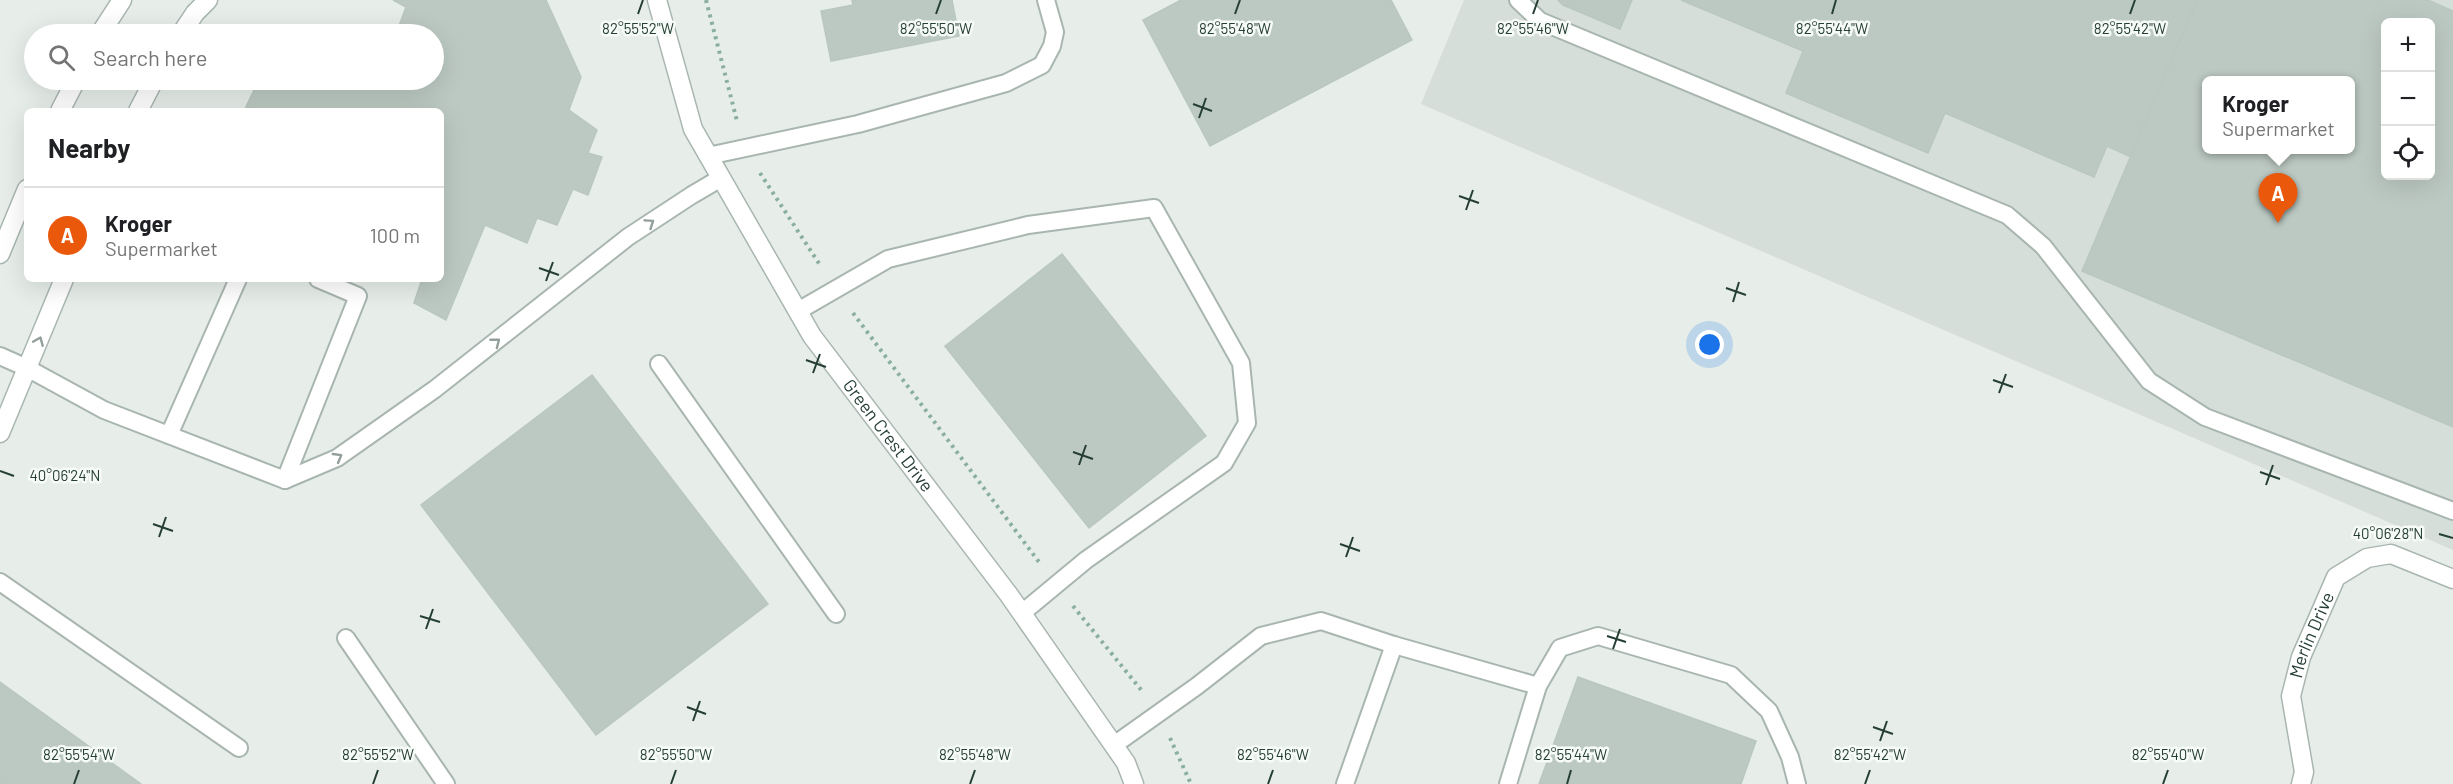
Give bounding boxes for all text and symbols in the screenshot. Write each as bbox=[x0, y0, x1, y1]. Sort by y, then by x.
map controls bbox=[2381, 18, 2435, 180]
button: + bbox=[2381, 18, 2435, 72]
text: 82°55'52"W bbox=[602, 19, 674, 37]
text: 82°55'50"W bbox=[900, 19, 972, 37]
text: 82°55'48"W bbox=[1199, 19, 1271, 37]
text: 82°55'46"W bbox=[1497, 19, 1569, 37]
text: 82°55'44"W bbox=[1796, 19, 1868, 37]
text: 82°55'42"W bbox=[2094, 19, 2166, 37]
search box bbox=[24, 24, 444, 90]
icon: search bbox=[45, 41, 78, 74]
text: Search here bbox=[93, 44, 207, 70]
button: − bbox=[2381, 72, 2435, 126]
popup bbox=[2202, 76, 2355, 154]
text: Kroger bbox=[2222, 90, 2289, 116]
text: Supermarket bbox=[2222, 116, 2335, 140]
button: locate bbox=[2381, 126, 2435, 180]
text: Nearby bbox=[48, 132, 130, 163]
pin: A bbox=[2258, 174, 2298, 223]
text: Kroger bbox=[105, 210, 172, 236]
one-way arrow bbox=[643, 219, 654, 230]
text: A bbox=[61, 223, 74, 247]
text: 100 m bbox=[370, 223, 420, 247]
text: Supermarket bbox=[105, 236, 218, 260]
your location bbox=[1695, 330, 1724, 359]
one-way arrow bbox=[32, 336, 44, 347]
one-way arrow bbox=[489, 338, 500, 349]
street label: Green Crest Drive bbox=[839, 374, 939, 496]
one-way arrow bbox=[332, 452, 342, 464]
text: 40°06'24"N bbox=[30, 466, 100, 484]
text: 40°06'28"N bbox=[2353, 524, 2423, 542]
street label: Merlin Drive bbox=[2284, 588, 2338, 680]
text: 82°55'54"W bbox=[43, 745, 115, 763]
text: 82°55'52"W bbox=[342, 745, 414, 763]
text: 82°55'50"W bbox=[640, 745, 712, 763]
text: 82°55'48"W bbox=[939, 745, 1011, 763]
text: 82°55'46"W bbox=[1237, 745, 1309, 763]
text: 82°55'44"W bbox=[1535, 745, 1607, 763]
text: 82°55'42"W bbox=[1834, 745, 1906, 763]
text: 82°55'40"W bbox=[2132, 745, 2204, 763]

